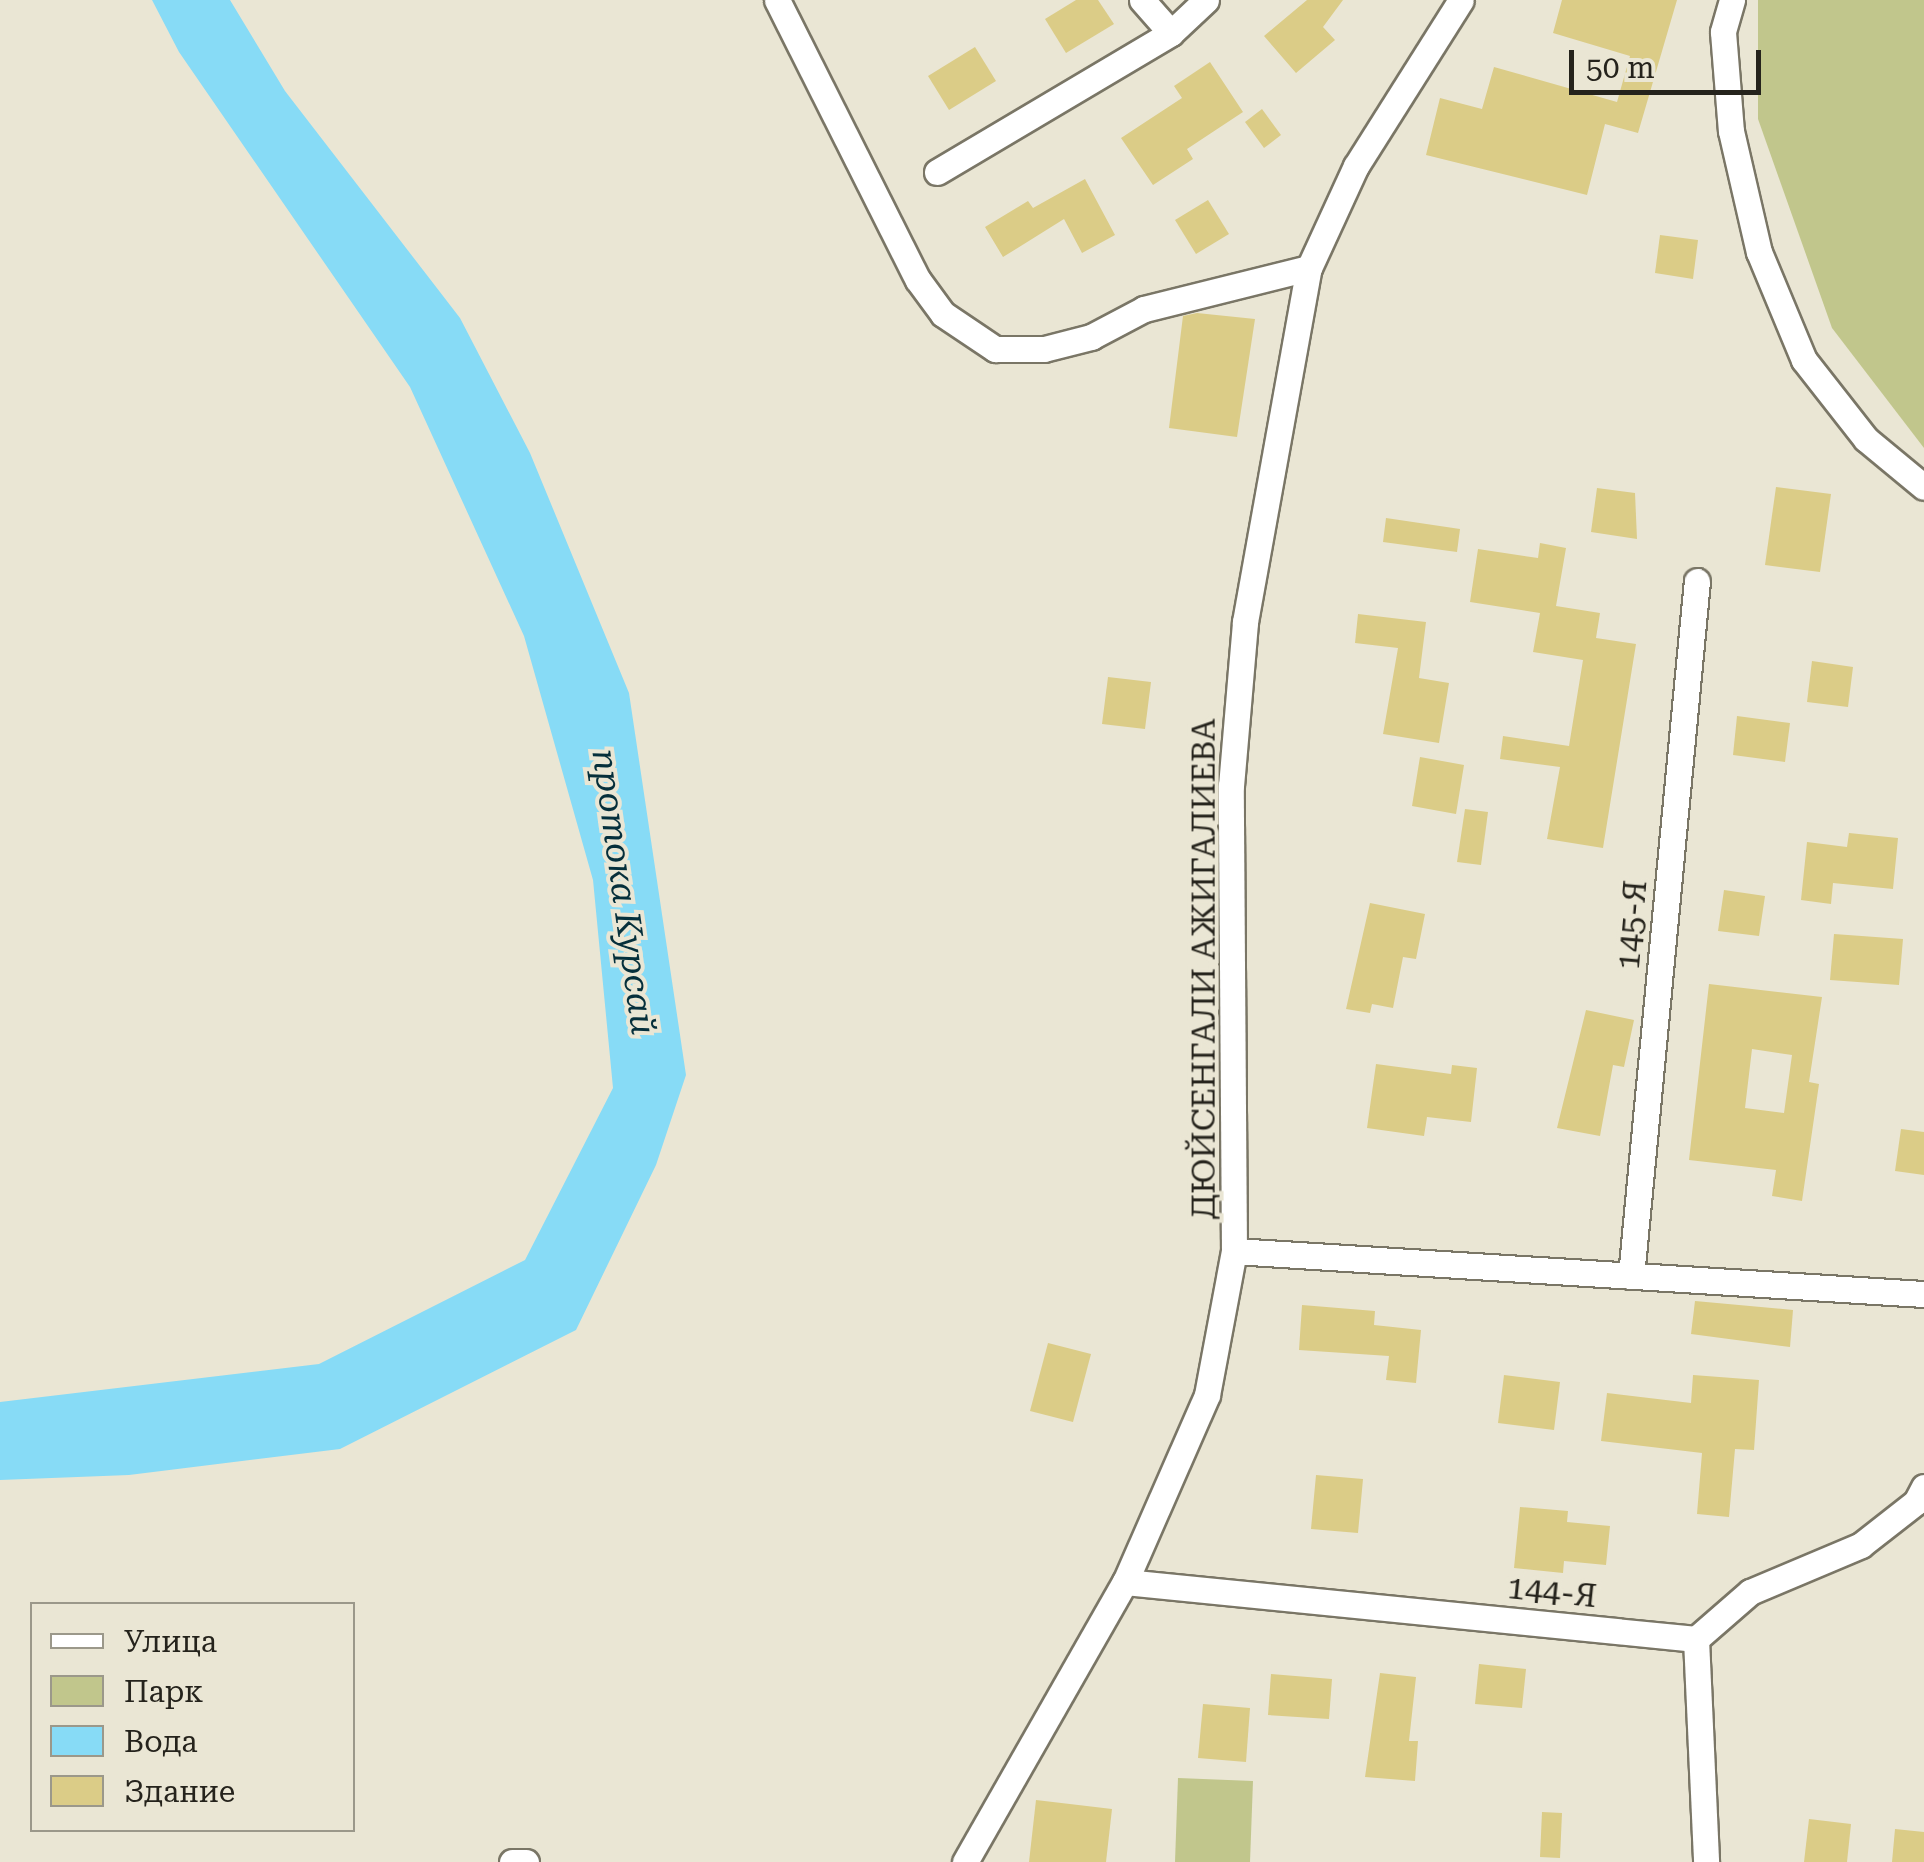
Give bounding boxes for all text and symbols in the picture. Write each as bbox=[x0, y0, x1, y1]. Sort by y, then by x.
scale bar bbox=[1574, 30, 1766, 92]
text: 50 m bbox=[1586, 50, 1655, 85]
street label: ДЮЙСЕНГАЛИ АЖИГАЛИЕВА bbox=[1185, 719, 1223, 1219]
water label: протока Курсай bbox=[582, 747, 664, 1037]
street label: 145-Я bbox=[1609, 879, 1655, 971]
street label: 144-Я bbox=[1505, 1568, 1599, 1616]
legend bbox=[30, 1602, 355, 1832]
text: Улица bbox=[124, 1624, 217, 1659]
text: Парк bbox=[124, 1674, 203, 1709]
text: Вода bbox=[124, 1724, 198, 1759]
text: Здание bbox=[124, 1774, 235, 1809]

